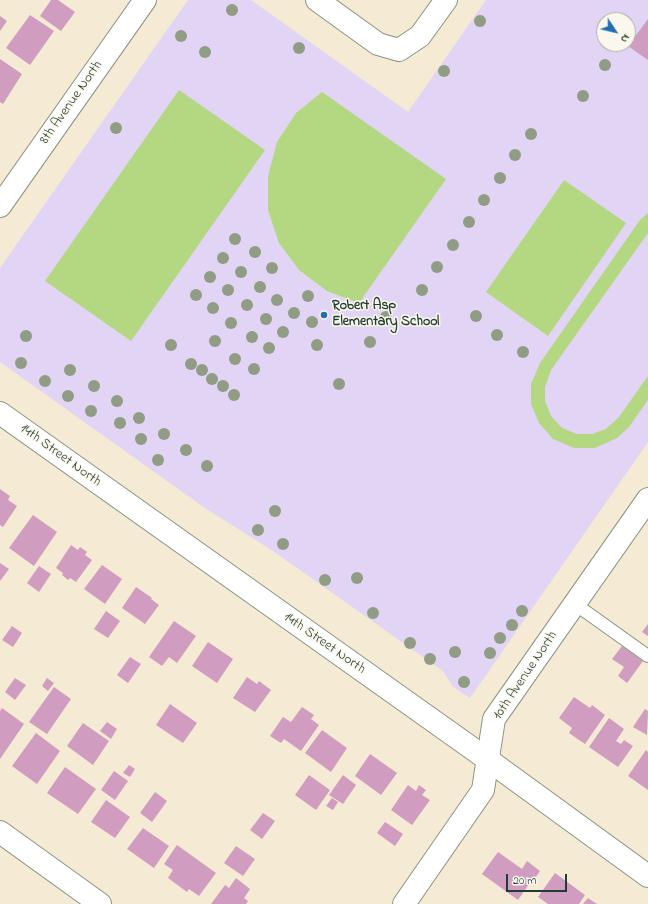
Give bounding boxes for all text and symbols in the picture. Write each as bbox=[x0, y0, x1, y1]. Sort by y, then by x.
north arrow bbox=[596, 12, 636, 52]
text: N bbox=[616, 31, 634, 46]
street label: 8th Avenue North bbox=[37, 58, 107, 148]
place label: Robert Asp Elementary School bbox=[332, 299, 439, 332]
marker: Robert Asp Elementary School bbox=[319, 310, 329, 320]
street label: 14th Street North bbox=[16, 421, 104, 491]
street label: 14th Street North bbox=[280, 610, 368, 678]
street label: 10th Avenue North bbox=[490, 629, 562, 723]
scale bar bbox=[508, 866, 569, 892]
text: 20 m bbox=[513, 872, 536, 890]

